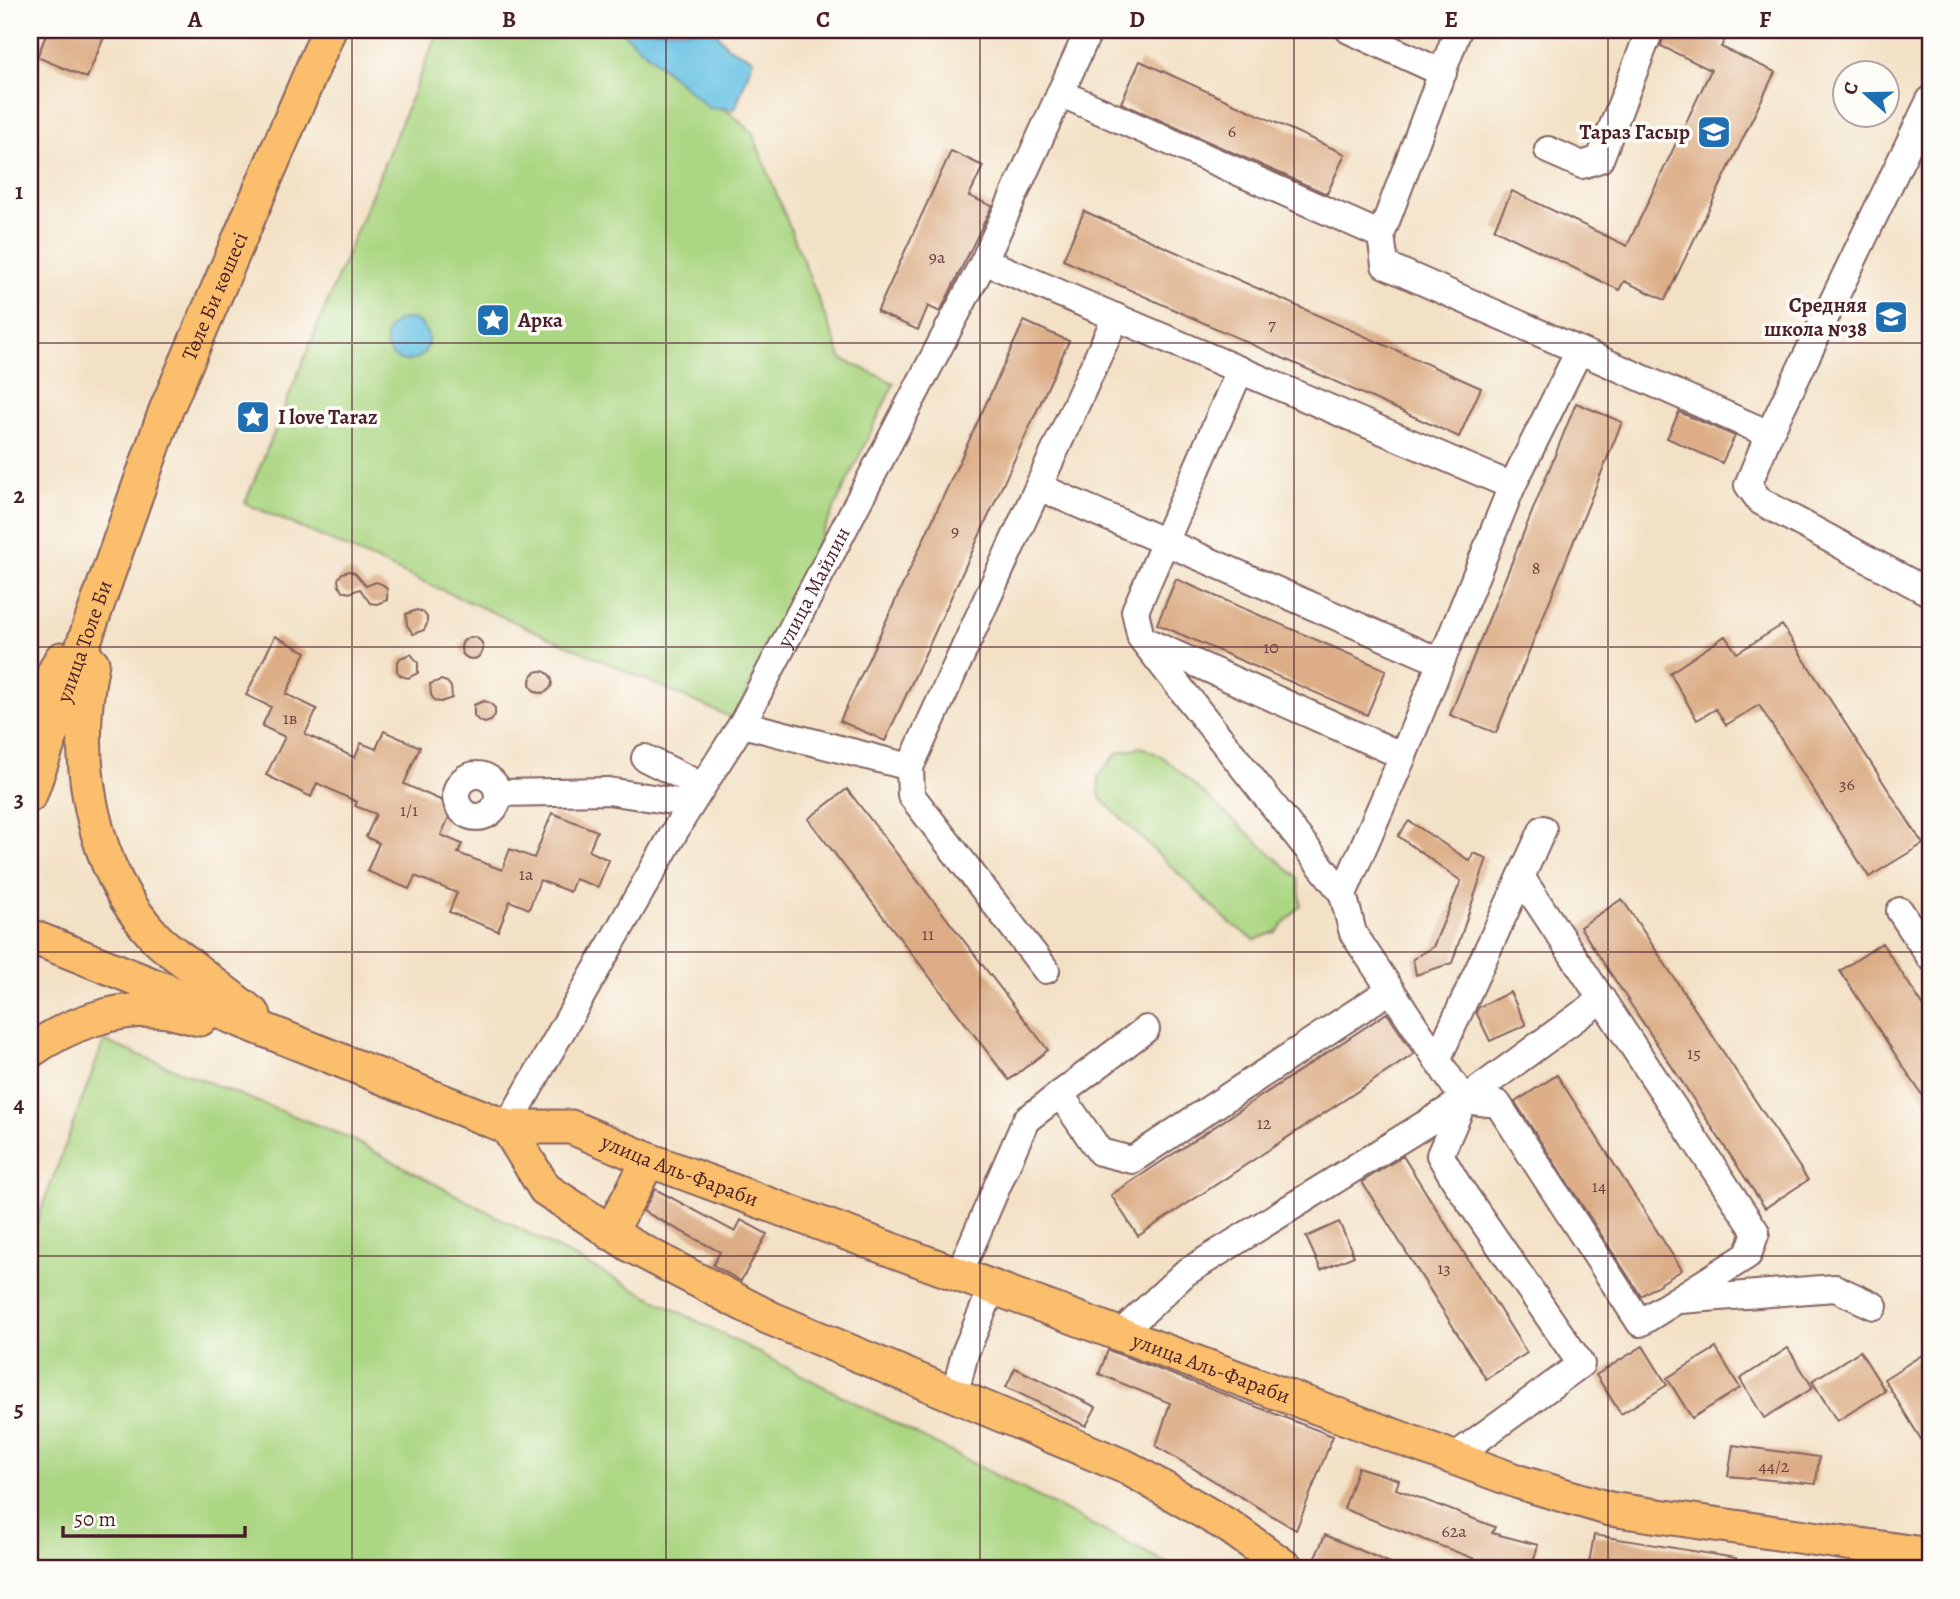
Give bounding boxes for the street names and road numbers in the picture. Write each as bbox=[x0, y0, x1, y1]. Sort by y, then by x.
street label: Төле Би көшесі bbox=[175, 228, 255, 365]
street label: улица Майлин bbox=[770, 522, 857, 653]
street label: улица Толе Би bbox=[49, 576, 119, 707]
street label: улица Аль-Фараби bbox=[596, 1127, 762, 1213]
street label: улица Аль-Фараби bbox=[1127, 1326, 1294, 1410]

